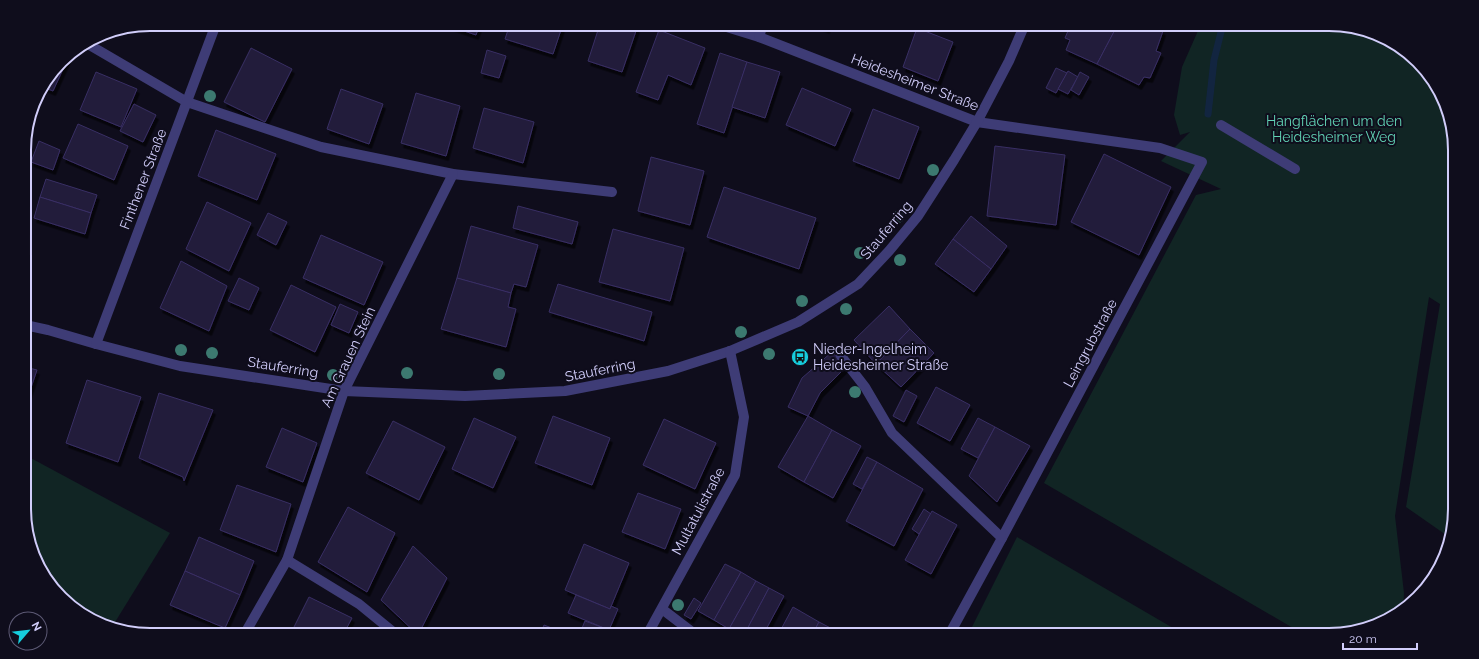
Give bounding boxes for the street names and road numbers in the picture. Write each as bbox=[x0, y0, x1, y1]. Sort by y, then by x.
street label: Heidesheimer Straße bbox=[849, 50, 981, 114]
street label: Finthener Straße bbox=[116, 126, 170, 232]
street label: Stauferring bbox=[857, 198, 915, 262]
street label: Leingrubstraße bbox=[1060, 296, 1120, 390]
street label: Am Grauen Stein bbox=[318, 304, 378, 410]
street label: Stauferring bbox=[247, 354, 319, 380]
street label: Stauferring bbox=[563, 355, 637, 385]
street label: Multatulistraße bbox=[668, 465, 728, 557]

